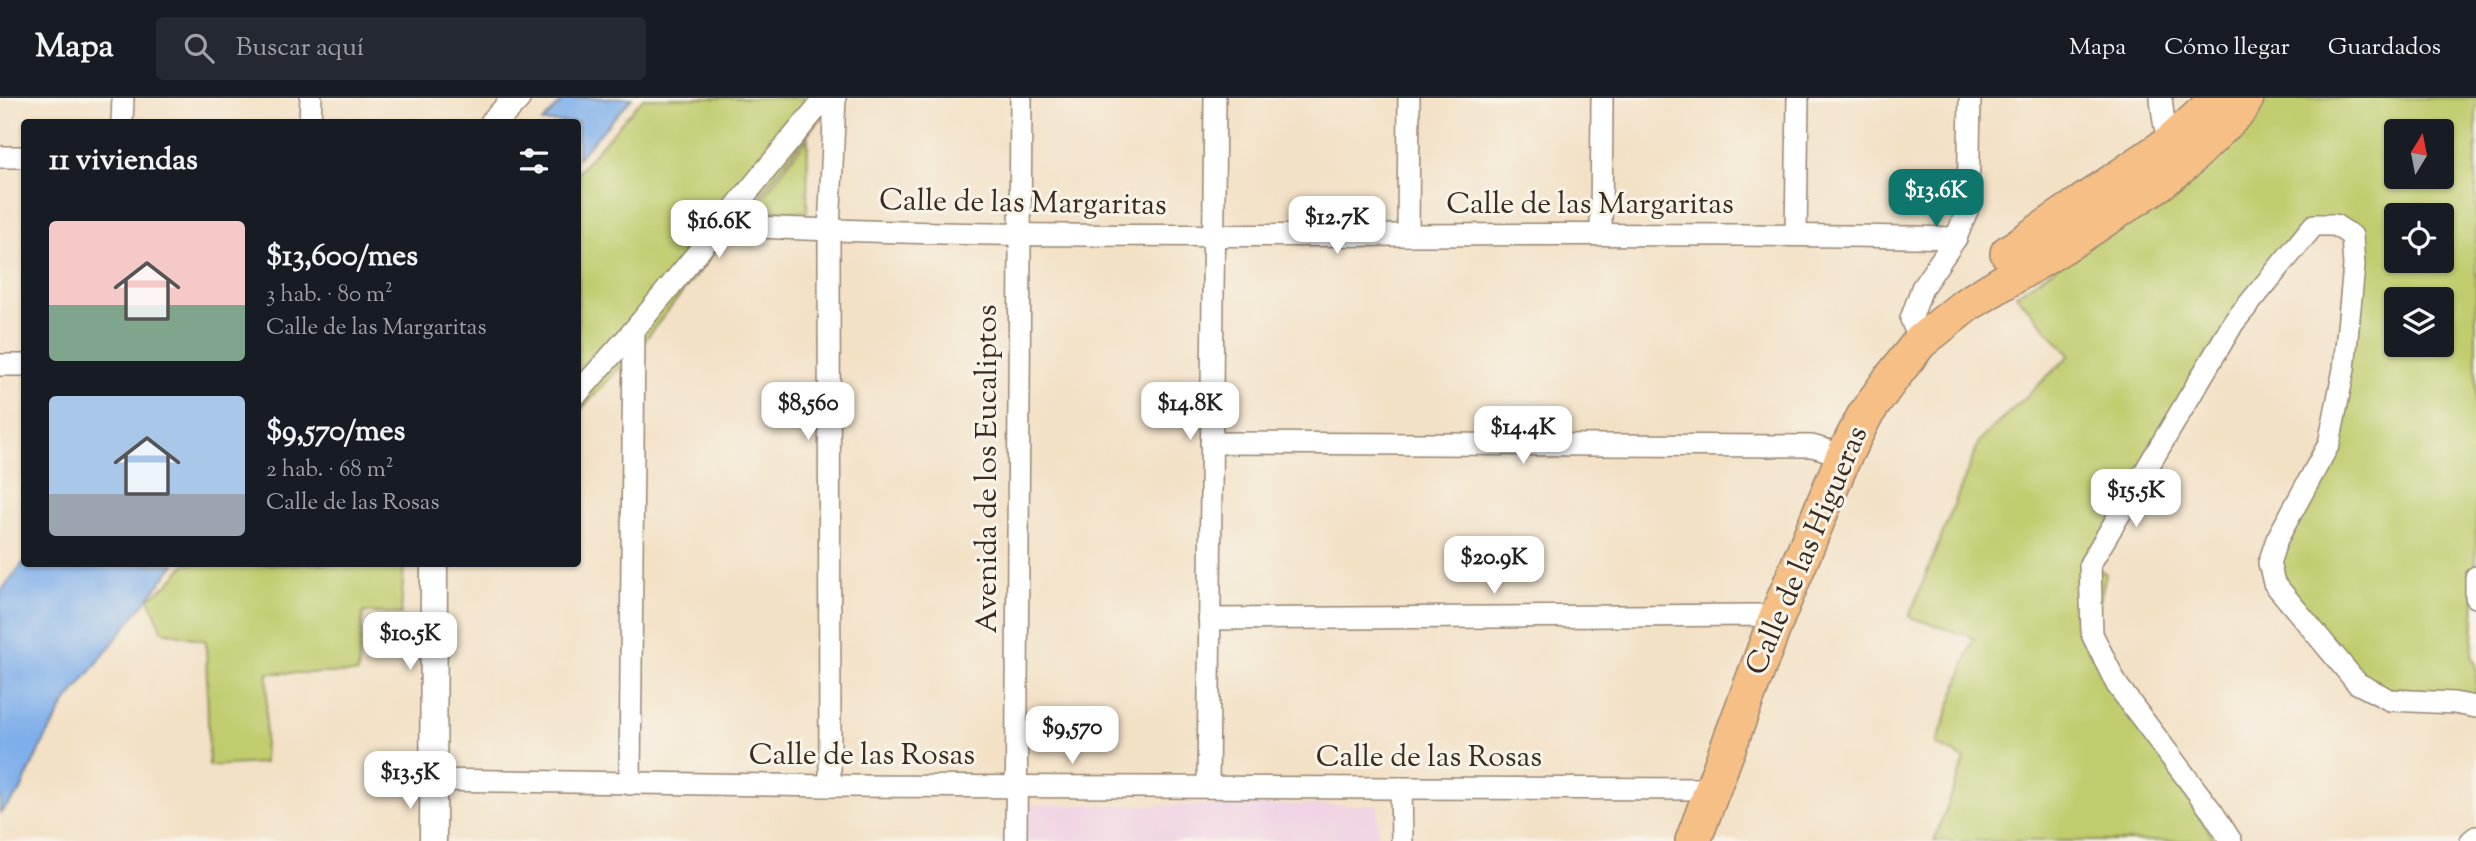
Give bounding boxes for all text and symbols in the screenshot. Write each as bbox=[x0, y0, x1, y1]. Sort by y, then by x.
search box bbox=[156, 17, 646, 80]
text: Mapa bbox=[35, 24, 114, 72]
icon: search bbox=[180, 29, 218, 67]
text: Buscar aquí bbox=[236, 30, 364, 67]
text: Mapa bbox=[2069, 31, 2126, 65]
text: Cómo llegar bbox=[2164, 31, 2290, 65]
text: Guardados bbox=[2328, 31, 2441, 65]
north arrow bbox=[2384, 119, 2454, 189]
map controls bbox=[2384, 119, 2454, 357]
text: 11 viviendas bbox=[49, 140, 198, 183]
icon: filters bbox=[515, 142, 553, 180]
pin: $13.6K bbox=[1879, 170, 1993, 229]
text: $13.6K bbox=[1905, 175, 1967, 208]
street label: Calle de las Margaritas bbox=[879, 180, 1167, 228]
street label: Calle de las Margaritas bbox=[1446, 184, 1734, 227]
pin: $12.7K bbox=[1280, 197, 1394, 256]
pin: $16.6K bbox=[662, 200, 776, 260]
text: $12.7K bbox=[1305, 202, 1369, 235]
button: locate bbox=[2384, 203, 2454, 273]
text: $16.6K bbox=[687, 206, 751, 239]
text: $13,600/mes bbox=[266, 236, 418, 279]
icon: home bbox=[105, 249, 189, 333]
text: 3 hab. · 80 m² bbox=[266, 279, 393, 312]
button: layers bbox=[2384, 287, 2454, 357]
street label: Avenida de los Eucaliptos bbox=[967, 305, 1010, 633]
text: Calle de las Margaritas bbox=[266, 312, 486, 345]
pin: $8,560 bbox=[751, 382, 865, 442]
pin: $14.8K bbox=[1133, 382, 1247, 442]
text: $8,560 bbox=[777, 388, 839, 421]
text: $14.8K bbox=[1157, 388, 1223, 421]
pin: $14.4K bbox=[1466, 406, 1580, 466]
text: $9,570/mes bbox=[266, 411, 405, 454]
text: $14.4K bbox=[1490, 412, 1556, 445]
street label: Calle de las Higueras bbox=[1736, 420, 1880, 682]
icon: home bbox=[105, 424, 189, 508]
text: 2 hab. · 68 m² bbox=[266, 454, 394, 487]
pin: $15.5K bbox=[2079, 470, 2193, 529]
text: $15.5K bbox=[2107, 475, 2165, 508]
text: Calle de las Rosas bbox=[266, 487, 440, 520]
pin: $20.9K bbox=[1437, 536, 1551, 596]
text: $20.9K bbox=[1460, 542, 1528, 575]
pin: $10.5K bbox=[353, 612, 467, 672]
text: $10.5K bbox=[379, 618, 441, 651]
pin: $9,570 bbox=[1015, 706, 1129, 766]
text: $9,570 bbox=[1042, 712, 1102, 745]
street label: Calle de las Rosas bbox=[749, 735, 975, 778]
street label: Calle de las Rosas bbox=[1316, 737, 1542, 780]
pin: $13.5K bbox=[353, 752, 467, 811]
text: $13.5K bbox=[380, 757, 440, 790]

